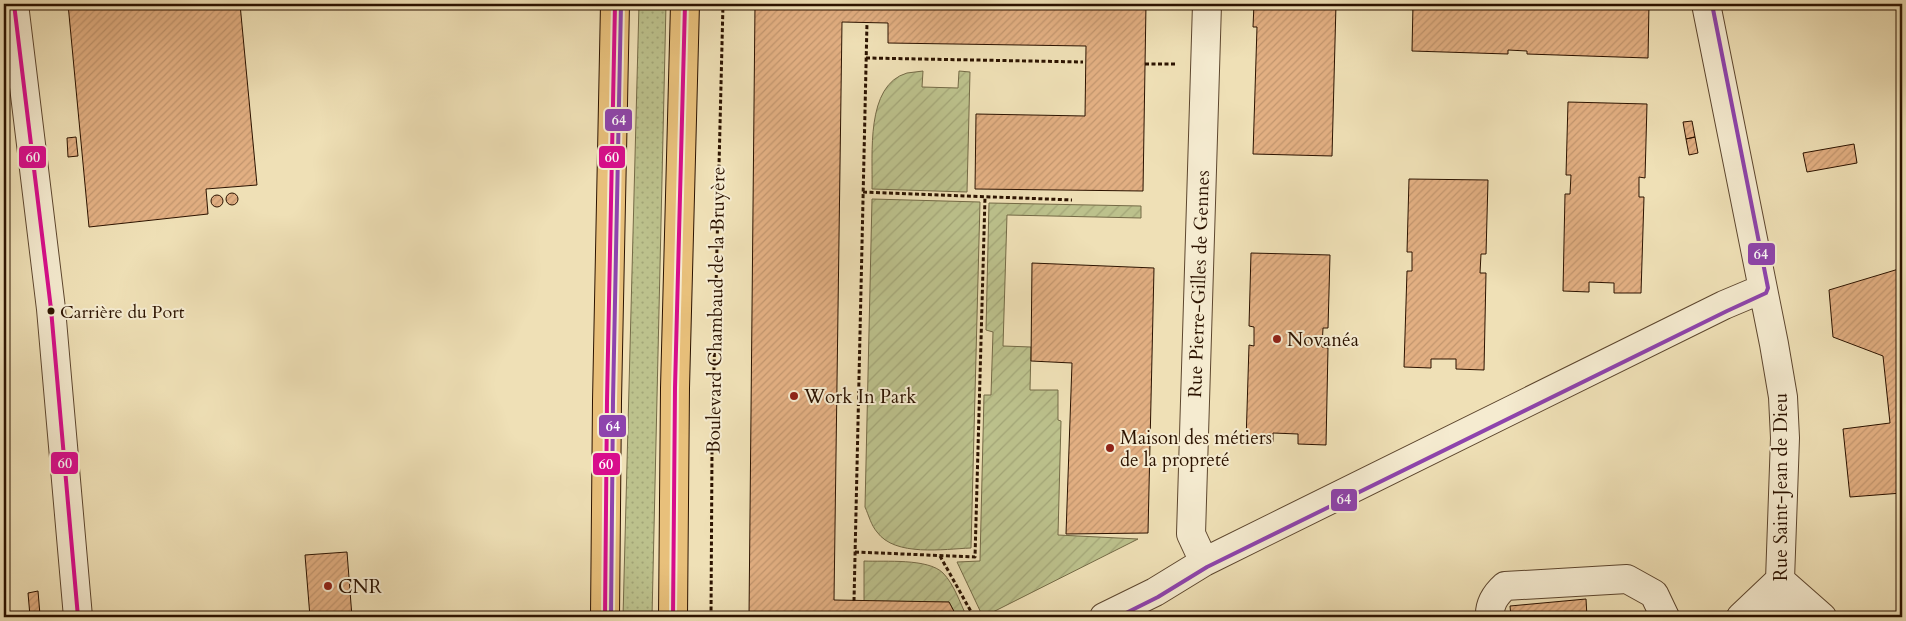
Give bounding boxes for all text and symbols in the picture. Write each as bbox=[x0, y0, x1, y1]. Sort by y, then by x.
line badge: 64 bbox=[604, 108, 633, 132]
text: 64 bbox=[612, 111, 626, 130]
line badge: 60 bbox=[18, 145, 47, 169]
line badge: 60 bbox=[598, 145, 626, 169]
text: 60 bbox=[26, 148, 40, 167]
text: 60 bbox=[605, 148, 619, 167]
street label: Boulevard Chambaud de la Bruyère bbox=[700, 166, 732, 454]
street label: Rue Pierre-Gilles de Gennes bbox=[1182, 170, 1216, 398]
line badge: 64 bbox=[1747, 242, 1776, 266]
text: 64 bbox=[1754, 245, 1768, 264]
place label: Carrière du Port bbox=[60, 300, 185, 325]
marker: Carrière du Port bbox=[46, 306, 56, 316]
place label: Novanéa bbox=[1287, 327, 1359, 353]
marker: Novanéa bbox=[1271, 333, 1283, 345]
place label: Work In Park bbox=[803, 384, 917, 410]
marker: Work In Park bbox=[788, 390, 800, 402]
street label: Rue Saint-Jean de Dieu bbox=[1768, 393, 1794, 581]
line badge: 64 bbox=[598, 414, 627, 438]
text: 64 bbox=[606, 417, 620, 436]
place label: Maison des métiers de la propreté bbox=[1120, 425, 1272, 473]
marker: Maison des métiers de la propreté bbox=[1104, 442, 1116, 454]
line badge: 60 bbox=[50, 451, 79, 475]
line badge: 60 bbox=[592, 452, 621, 476]
text: 60 bbox=[58, 454, 72, 473]
text: 60 bbox=[599, 455, 613, 474]
line badge: 64 bbox=[1330, 488, 1358, 512]
text: 64 bbox=[1337, 490, 1351, 509]
place label: CNR bbox=[338, 574, 383, 600]
marker: CNR bbox=[322, 580, 334, 592]

